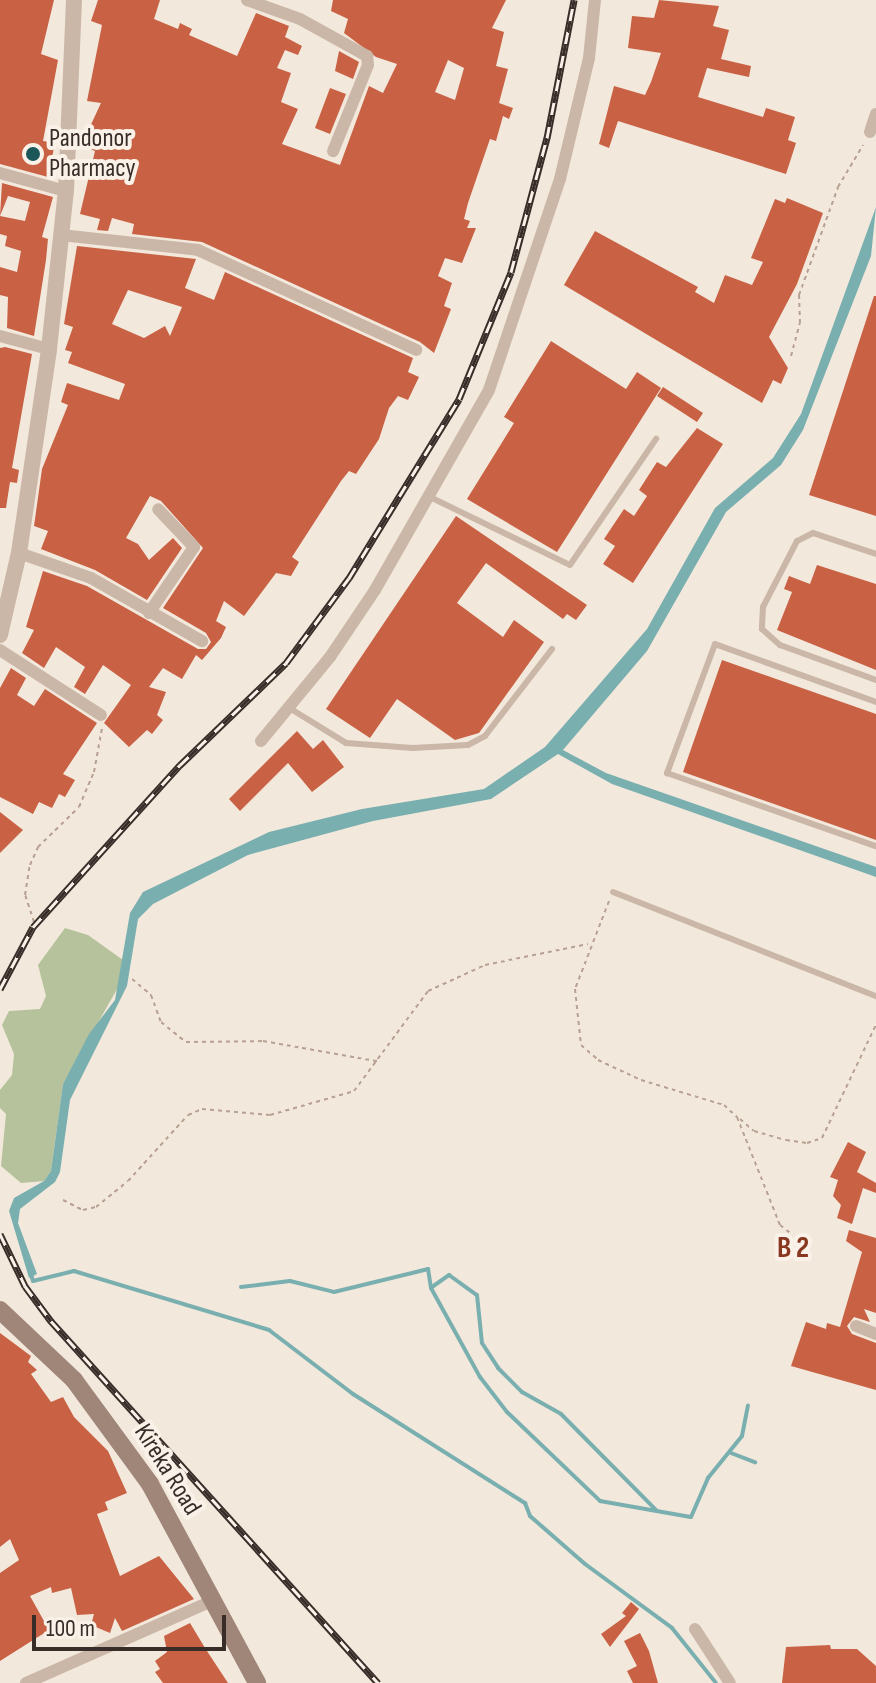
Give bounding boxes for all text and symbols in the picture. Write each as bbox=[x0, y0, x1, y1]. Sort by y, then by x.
place label: Pandonor Pharmacy bbox=[49, 123, 136, 184]
marker: Pandonor Pharmacy bbox=[24, 145, 42, 163]
district label: B 2 bbox=[777, 1230, 809, 1266]
street label: Kireka Road bbox=[127, 1419, 207, 1521]
scale bar bbox=[36, 1599, 230, 1649]
text: 100 m bbox=[46, 1614, 95, 1643]

